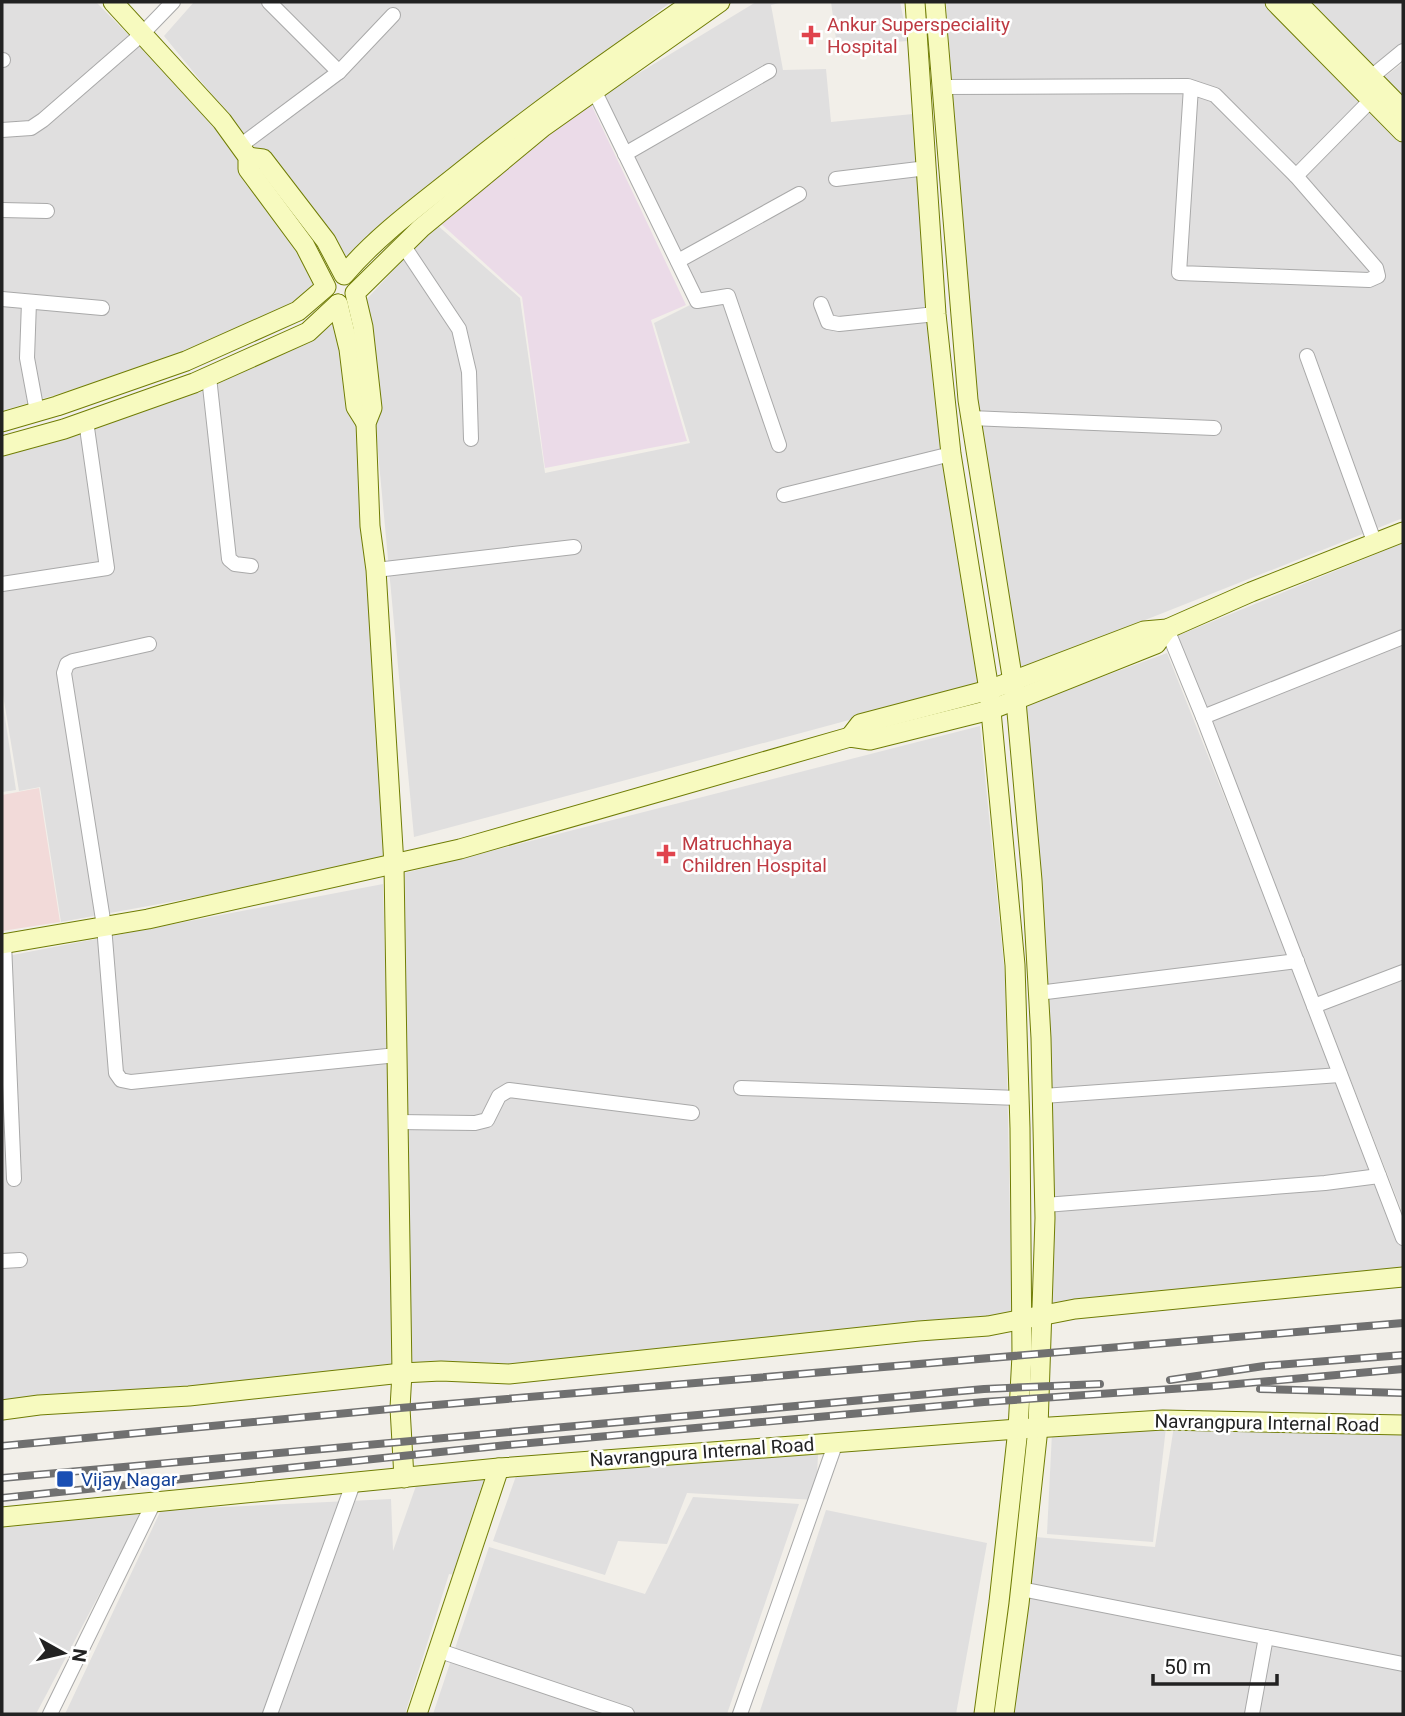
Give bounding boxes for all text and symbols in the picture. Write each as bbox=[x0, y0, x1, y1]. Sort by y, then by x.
place label: Ankur Superspeciality Hospital bbox=[827, 13, 1010, 58]
marker: Ankur Superspeciality Hospital bbox=[801, 25, 821, 45]
place label: Matruchhaya Children Hospital bbox=[682, 832, 827, 877]
marker: Matruchhaya Children Hospital bbox=[656, 844, 676, 864]
street label: Navrangpura Internal Road bbox=[1154, 1410, 1380, 1436]
street label: Navrangpura Internal Road bbox=[589, 1433, 815, 1471]
place label: Vijay Nagar bbox=[81, 1468, 178, 1491]
marker: Vijay Nagar bbox=[55, 1469, 75, 1489]
north arrow bbox=[28, 1618, 98, 1688]
scale bar bbox=[1153, 1642, 1277, 1686]
text: N bbox=[67, 1647, 92, 1664]
text: 50 m bbox=[1164, 1655, 1211, 1679]

